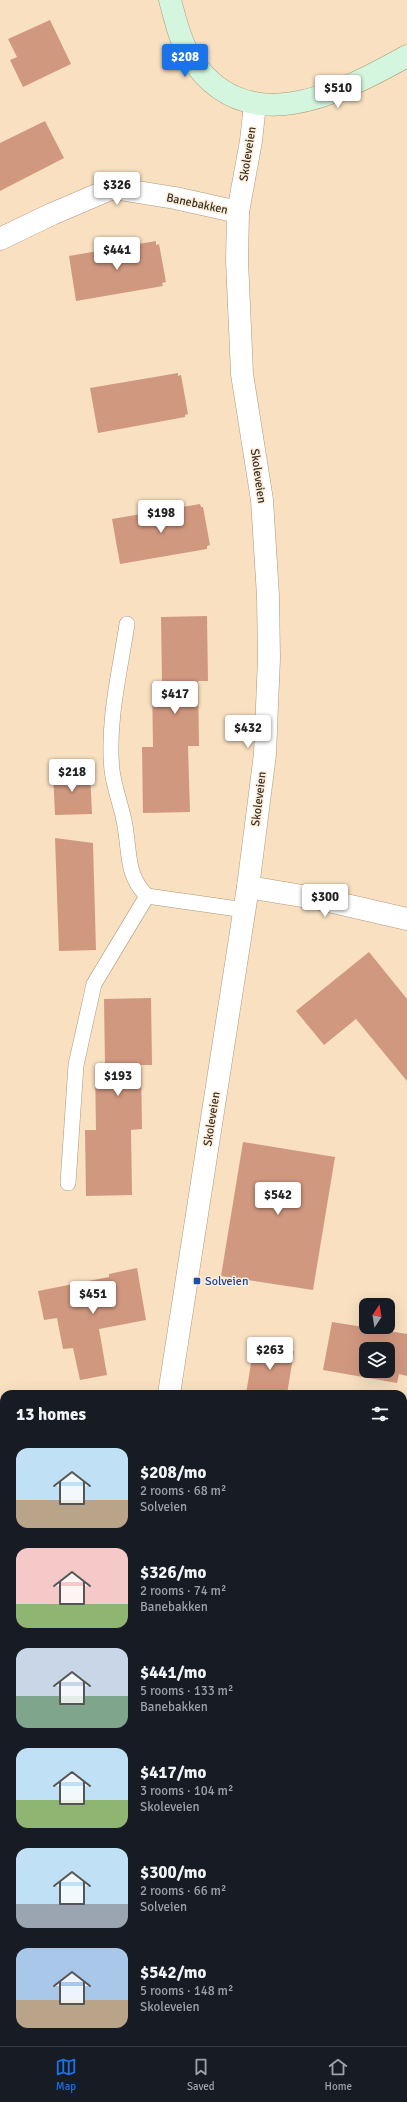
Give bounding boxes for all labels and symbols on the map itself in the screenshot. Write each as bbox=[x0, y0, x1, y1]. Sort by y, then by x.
pin: $208 bbox=[161, 44, 209, 78]
pin: $510 bbox=[314, 75, 362, 109]
street label: Skoleveien bbox=[236, 126, 260, 182]
pin: $326 bbox=[93, 172, 141, 206]
street label: Banebakken bbox=[165, 190, 229, 218]
pin: $441 bbox=[93, 237, 141, 271]
street label: Skoleveien bbox=[247, 448, 269, 504]
pin: $198 bbox=[137, 500, 185, 534]
pin: $417 bbox=[151, 681, 199, 715]
pin: $432 bbox=[224, 715, 272, 749]
pin: $218 bbox=[48, 759, 96, 793]
street label: Skoleveien bbox=[248, 771, 270, 827]
pin: $300 bbox=[301, 884, 349, 918]
pin: $193 bbox=[94, 1063, 142, 1097]
street label: Skoleveien bbox=[200, 1091, 224, 1147]
pin: $542 bbox=[254, 1182, 302, 1216]
place label: Solveien bbox=[205, 1274, 248, 1289]
marker: Solveien bbox=[192, 1276, 202, 1286]
pin: $451 bbox=[69, 1281, 117, 1315]
north arrow bbox=[359, 1298, 395, 1334]
pin: $263 bbox=[246, 1337, 294, 1371]

